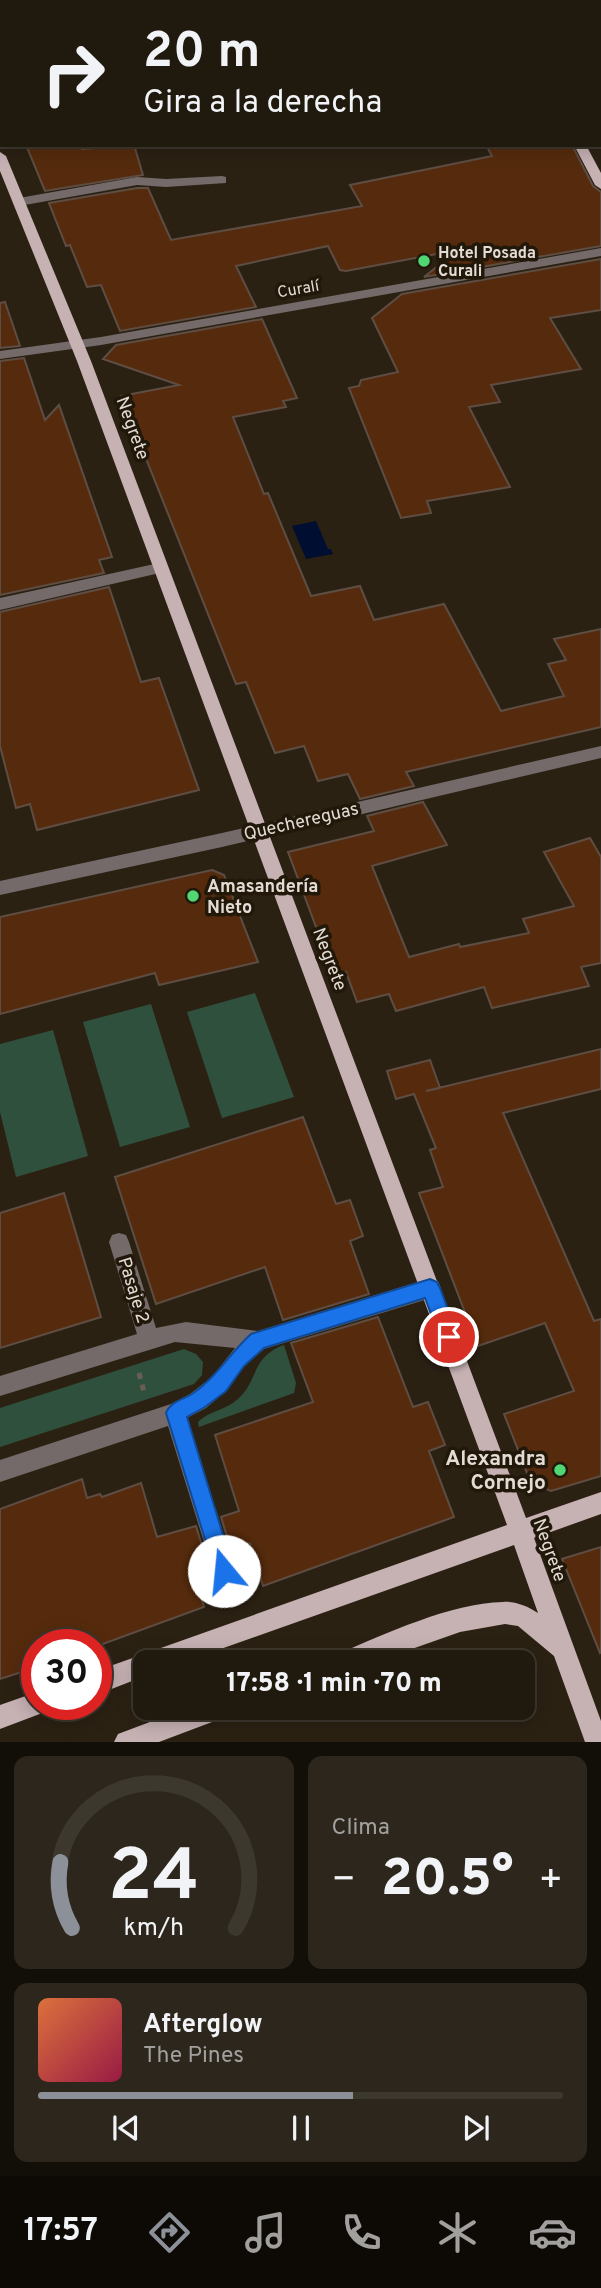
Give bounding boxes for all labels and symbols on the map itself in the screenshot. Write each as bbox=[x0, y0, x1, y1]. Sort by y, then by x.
place label: Hotel Posada Curali bbox=[438, 244, 536, 282]
marker: Hotel Posada Curali bbox=[416, 253, 432, 269]
street label: Curalí bbox=[276, 276, 323, 303]
street label: Negrete bbox=[110, 394, 154, 463]
street label: Quechereguas bbox=[242, 798, 361, 847]
place label: Amasandería Nieto bbox=[207, 876, 318, 920]
marker: Amasandería Nieto bbox=[185, 888, 201, 904]
street label: Negrete bbox=[306, 925, 351, 994]
street label: Pasaje 2 bbox=[112, 1254, 154, 1326]
pin bbox=[419, 1307, 479, 1367]
place label: Alexandra Cornejo bbox=[445, 1446, 546, 1497]
marker: Alexandra Cornejo bbox=[552, 1462, 568, 1478]
street label: Negrete bbox=[527, 1516, 571, 1585]
position arrow bbox=[187, 1534, 261, 1608]
speed limit sign: 30 bbox=[21, 1629, 112, 1720]

